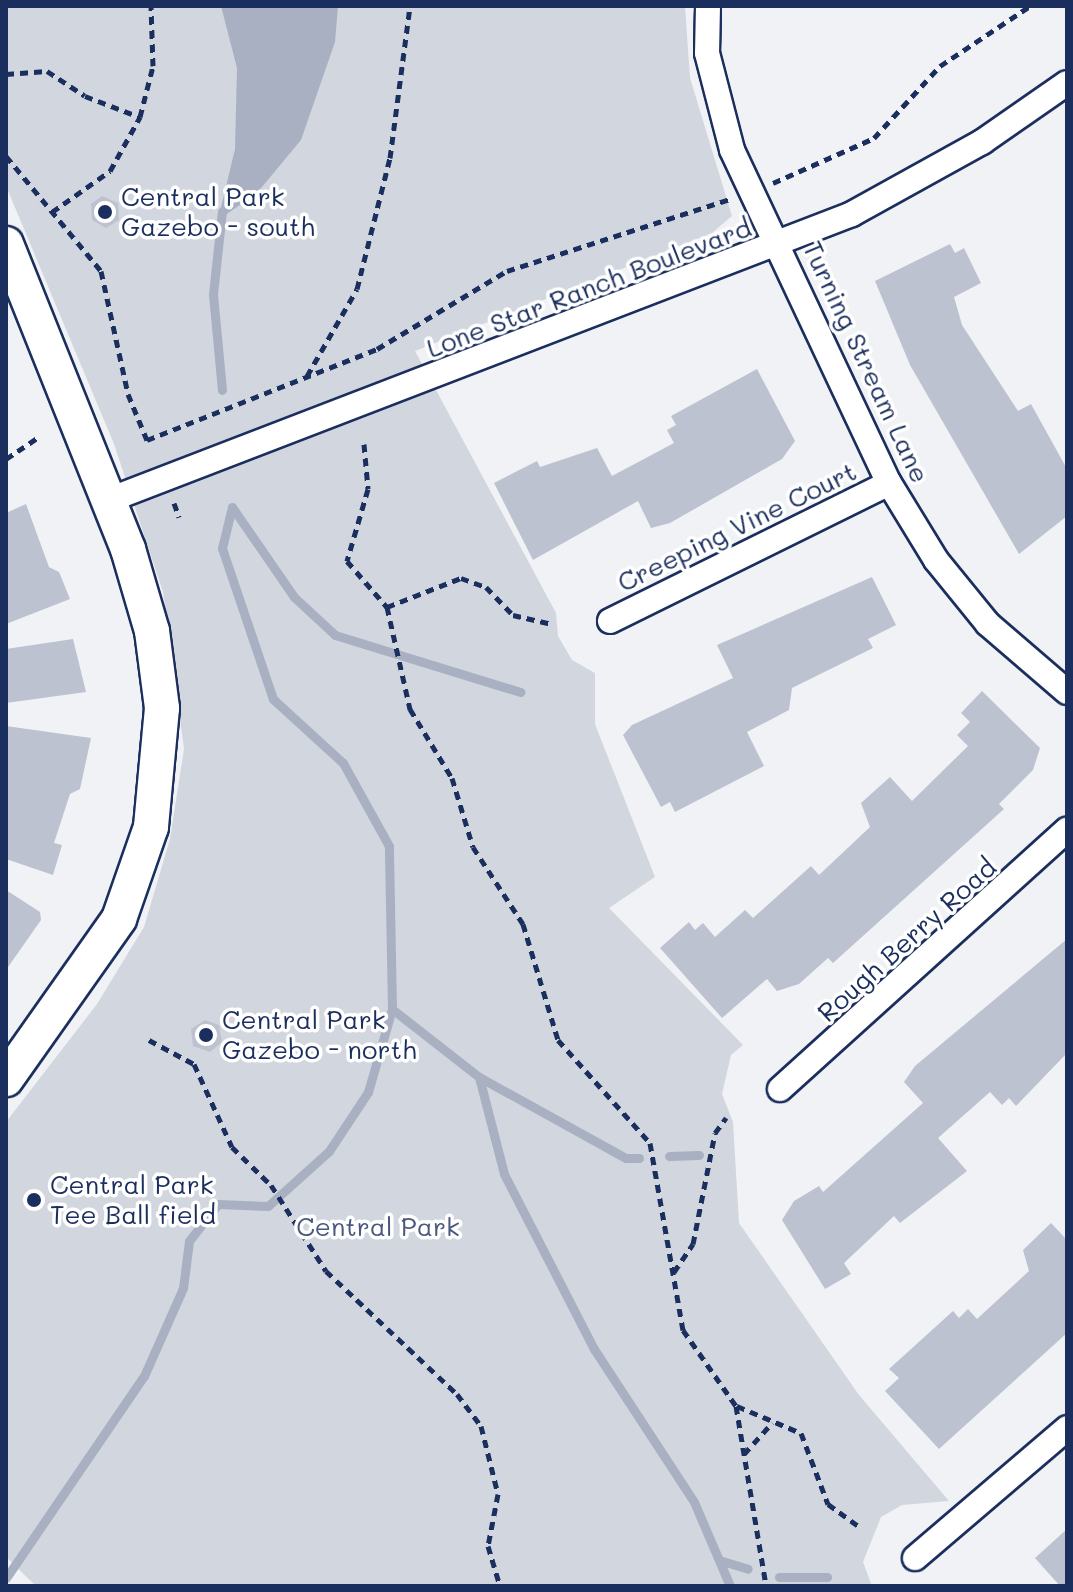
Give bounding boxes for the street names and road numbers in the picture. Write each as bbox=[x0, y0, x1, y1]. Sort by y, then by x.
street label: Lone Star Ranch Boulevard bbox=[422, 212, 756, 364]
street label: Turning Stream Lane bbox=[796, 236, 936, 488]
street label: Creeping Vine Court bbox=[613, 456, 861, 598]
street label: Rough Berry Road bbox=[811, 852, 1003, 1028]

